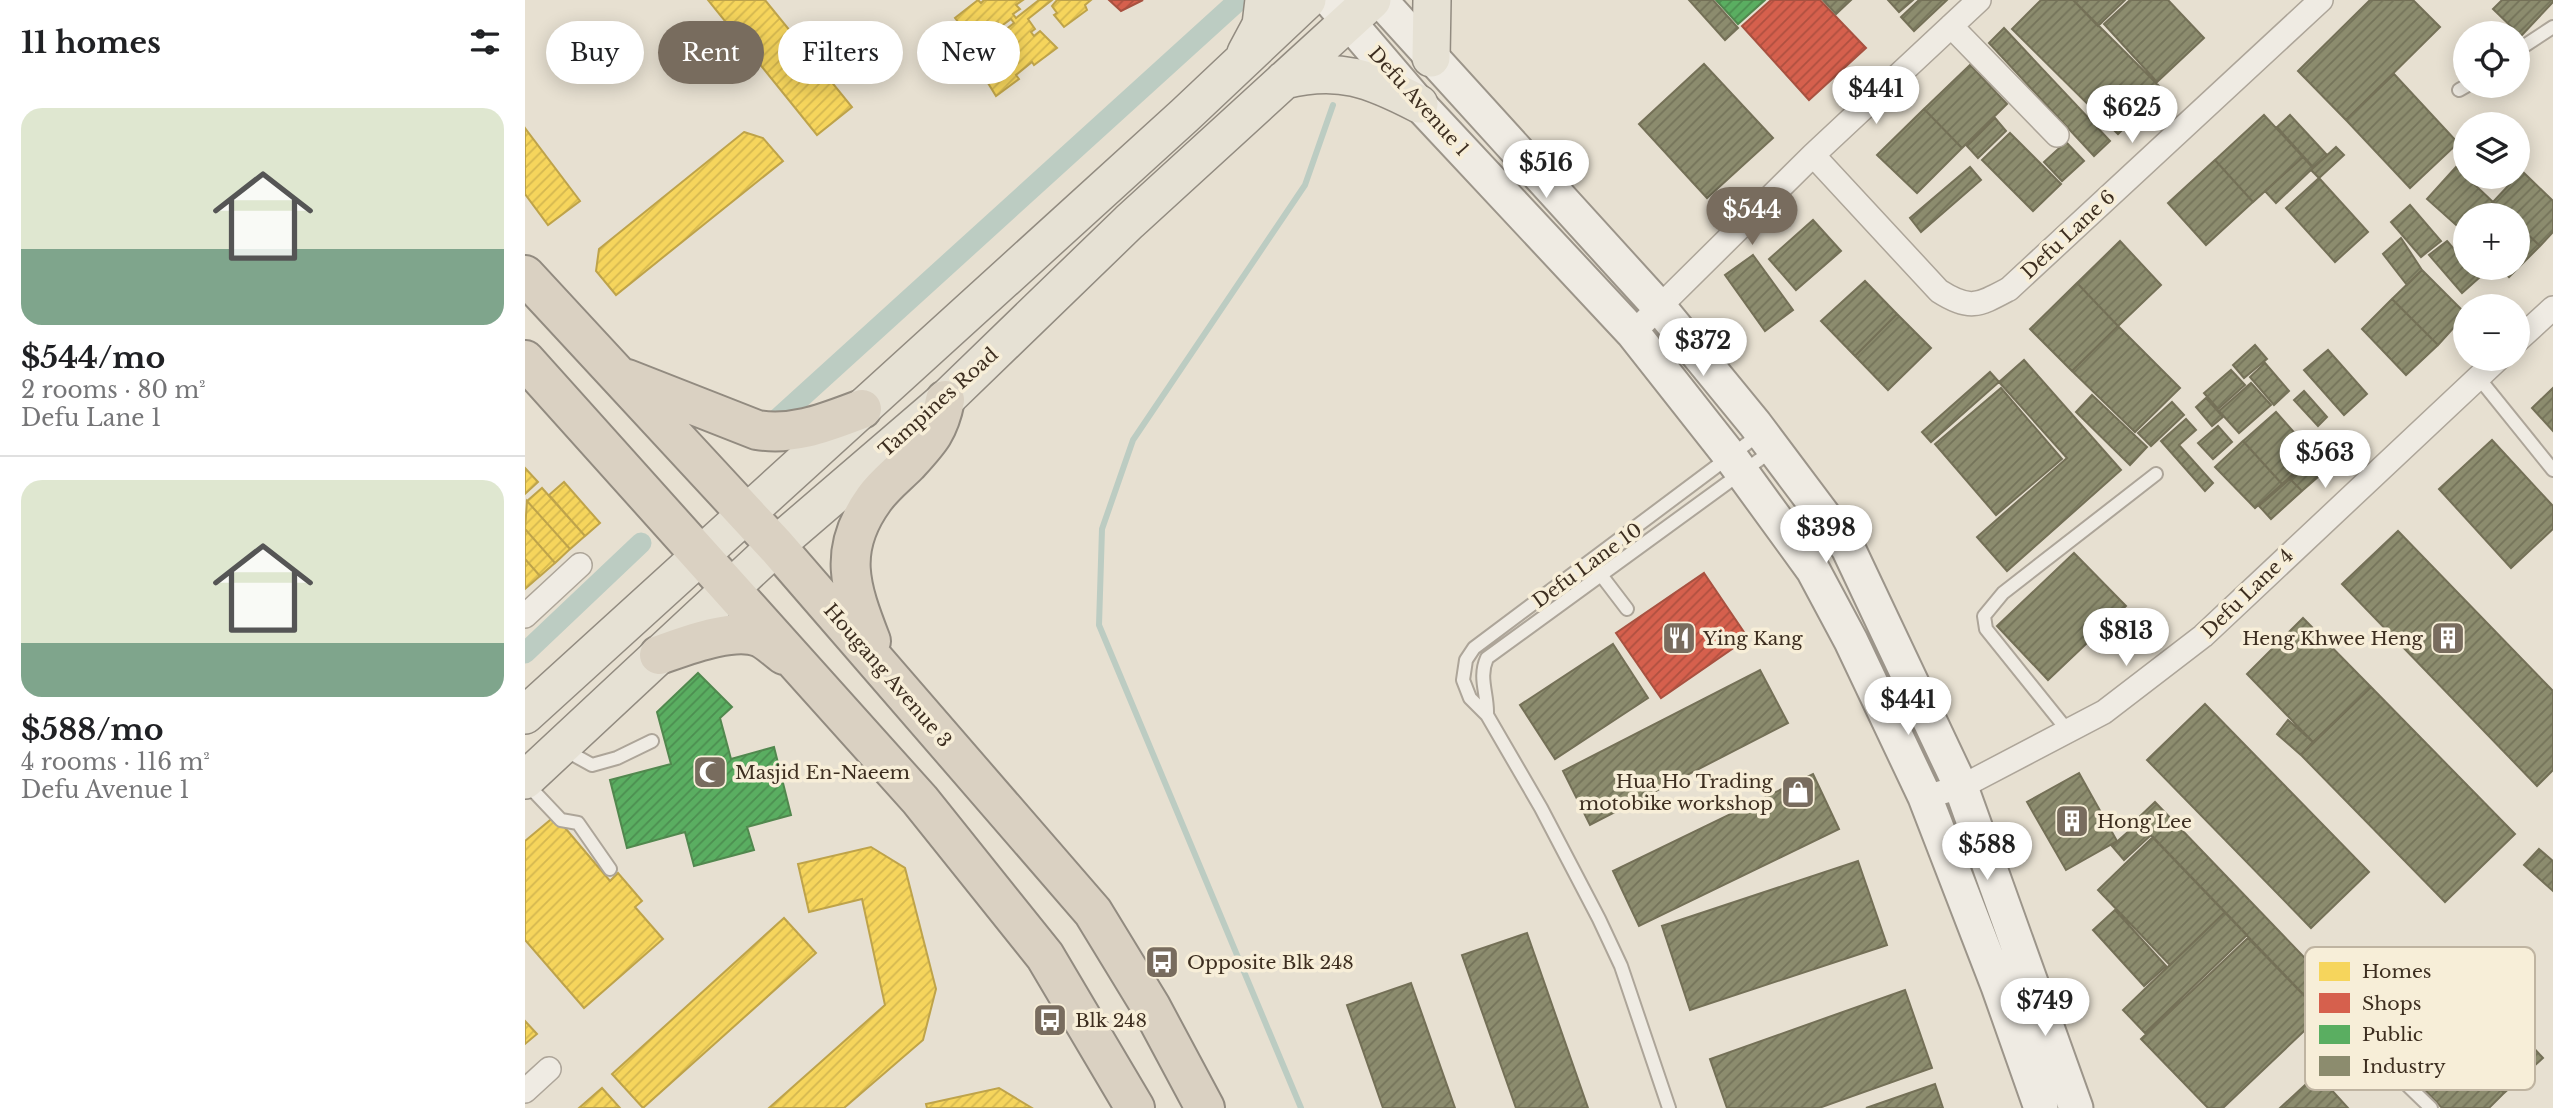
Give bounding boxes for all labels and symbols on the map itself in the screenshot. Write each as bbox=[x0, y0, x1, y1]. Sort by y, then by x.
street label: Defu Avenue 1 bbox=[1364, 42, 1474, 161]
pin: $441 bbox=[1835, 66, 1917, 126]
pin: $625 bbox=[2091, 86, 2173, 145]
pin: $516 bbox=[1505, 140, 1587, 200]
street label: Defu Lane 6 bbox=[2017, 185, 2120, 284]
pin: $544 bbox=[1711, 188, 1793, 247]
pin: $372 bbox=[1662, 318, 1744, 378]
street label: Tampines Road bbox=[874, 343, 1003, 462]
pin: $563 bbox=[2284, 430, 2366, 490]
pin: $398 bbox=[1785, 505, 1867, 565]
street label: Defu Lane 10 bbox=[1528, 518, 1646, 613]
street label: Defu Lane 4 bbox=[2197, 544, 2298, 643]
street label: Hougang Avenue 3 bbox=[819, 599, 956, 752]
pin: $813 bbox=[2085, 608, 2167, 668]
restaurant icon: Ying Kang bbox=[1660, 619, 1698, 657]
building icon: Heng Khwee Heng bbox=[2429, 619, 2467, 657]
place label: Ying Kang bbox=[1702, 627, 1803, 650]
place label: Heng Khwee Heng bbox=[2242, 627, 2424, 650]
pin: $441 bbox=[1867, 678, 1949, 737]
mosque icon: Masjid En-Naeem bbox=[691, 753, 729, 791]
place label: Masjid En-Naeem bbox=[735, 761, 910, 784]
place label: Hua Ho Trading motobike workshop bbox=[1579, 770, 1774, 815]
shop icon: Hua Ho Trading motobike workshop bbox=[1779, 773, 1817, 811]
building icon: Hong Lee bbox=[2053, 802, 2091, 840]
place label: Hong Lee bbox=[2097, 810, 2192, 833]
pin: $588 bbox=[1946, 822, 2028, 882]
bus stop icon: Opposite Blk 248 bbox=[1143, 943, 1181, 981]
legend bbox=[2305, 947, 2535, 1090]
place label: Opposite Blk 248 bbox=[1187, 951, 1354, 974]
text: Homes bbox=[2362, 960, 2431, 983]
pin: $749 bbox=[2004, 978, 2086, 1038]
text: Shops bbox=[2362, 992, 2421, 1015]
bus stop icon: Blk 248 bbox=[1031, 1001, 1069, 1039]
place label: Blk 248 bbox=[1075, 1009, 1147, 1032]
text: Public bbox=[2362, 1023, 2423, 1046]
text: Industry bbox=[2362, 1055, 2446, 1078]

